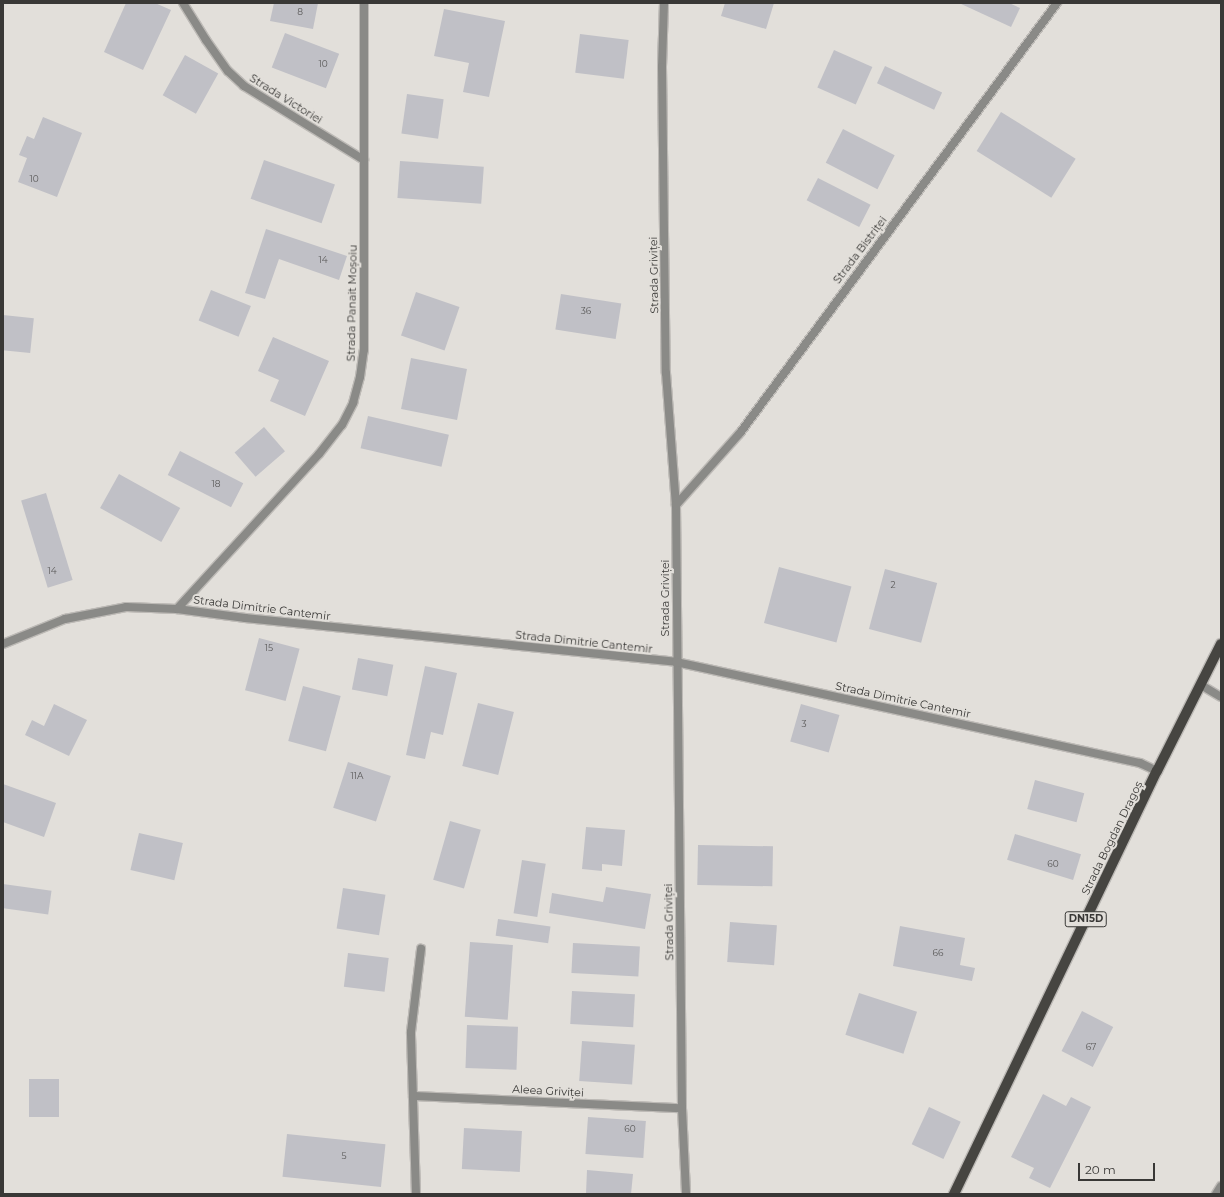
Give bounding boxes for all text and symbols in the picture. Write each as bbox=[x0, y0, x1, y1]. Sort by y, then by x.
house number: 8 bbox=[297, 7, 303, 17]
house number: 10 bbox=[318, 59, 328, 69]
street label: Strada Victoriei bbox=[247, 71, 325, 127]
house number: 10 bbox=[29, 174, 39, 184]
street label: Strada Bistriței bbox=[830, 214, 890, 286]
street label: Strada Griviței bbox=[647, 236, 661, 314]
street label: Strada Panait Moșoiu bbox=[344, 244, 360, 362]
house number: 14 bbox=[318, 255, 328, 265]
house number: 36 bbox=[581, 306, 591, 316]
house number: 18 bbox=[212, 479, 220, 489]
street label: Strada Griviței bbox=[658, 560, 672, 636]
house number: 14 bbox=[47, 566, 57, 576]
house number: 2 bbox=[890, 580, 896, 590]
street label: Strada Dimitrie Cantemir bbox=[193, 593, 331, 623]
street label: Strada Dimitrie Cantemir bbox=[515, 628, 653, 656]
house number: 15 bbox=[265, 643, 273, 653]
street label: Strada Dimitrie Cantemir bbox=[834, 679, 972, 721]
house number: 3 bbox=[801, 719, 807, 729]
house number: 11A bbox=[351, 771, 363, 781]
street label: Strada Bogdan Dragoș bbox=[1079, 779, 1145, 897]
house number: 60 bbox=[1047, 859, 1059, 869]
street label: Strada Griviței bbox=[662, 883, 676, 961]
road number: DN15D bbox=[1064, 911, 1108, 927]
house number: 66 bbox=[933, 948, 943, 958]
house number: 67 bbox=[1086, 1042, 1096, 1052]
street label: Aleea Griviței bbox=[512, 1083, 584, 1099]
house number: 60 bbox=[624, 1124, 636, 1134]
house number: 5 bbox=[341, 1151, 347, 1161]
scale bar bbox=[1080, 1155, 1157, 1181]
text: 20 m bbox=[1085, 1162, 1116, 1177]

